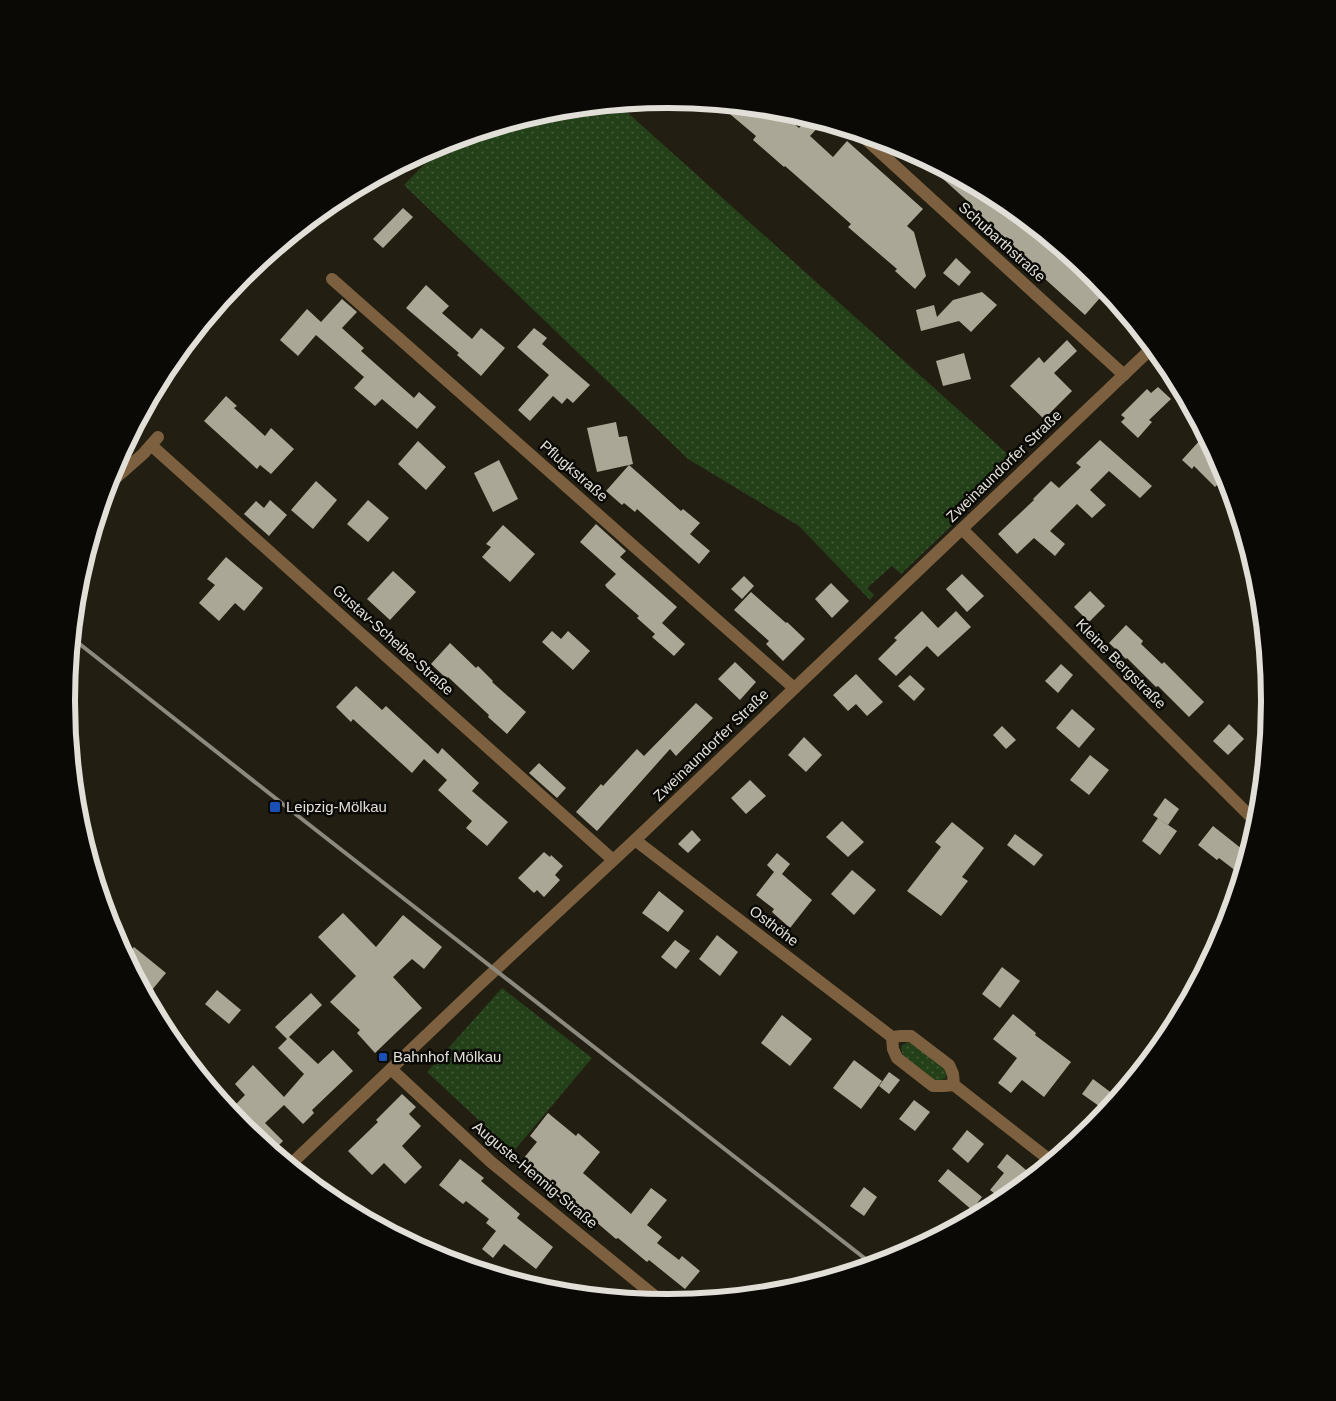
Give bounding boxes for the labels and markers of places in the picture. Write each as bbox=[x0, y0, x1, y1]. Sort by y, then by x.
place label: Leipzig-Mölkau bbox=[286, 798, 387, 815]
marker: Leipzig-Mölkau bbox=[268, 800, 282, 814]
place label: Bahnhof Mölkau bbox=[393, 1048, 501, 1065]
marker: Bahnhof Mölkau bbox=[377, 1051, 389, 1063]

